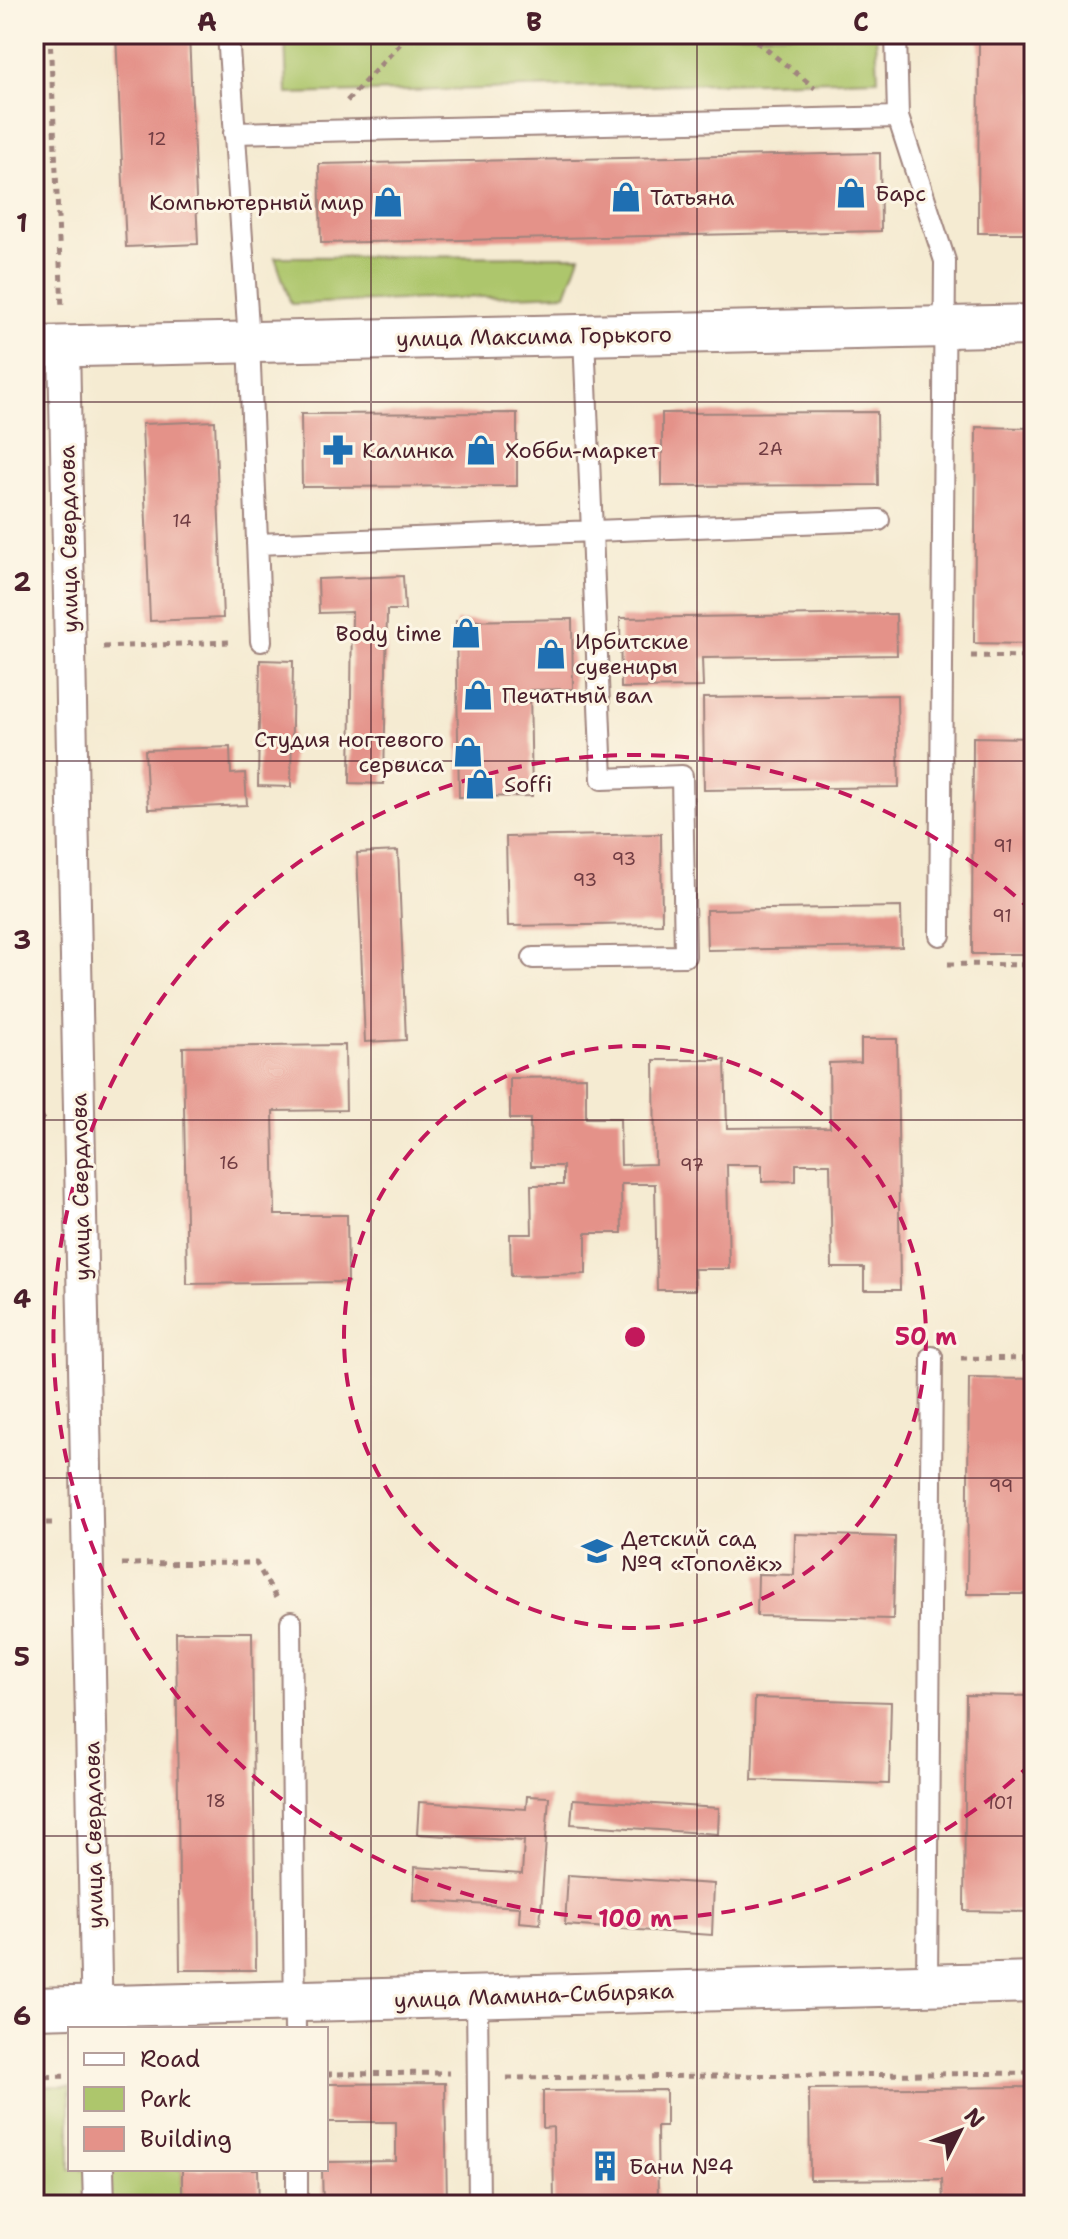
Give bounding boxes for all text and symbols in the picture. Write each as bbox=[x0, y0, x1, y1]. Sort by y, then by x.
text: A bbox=[197, 4, 217, 39]
text: B bbox=[526, 4, 542, 39]
text: C bbox=[853, 4, 869, 39]
house number: 12 bbox=[147, 127, 167, 151]
shop icon: Барс bbox=[834, 176, 868, 210]
place label: Барс bbox=[875, 179, 926, 208]
shop icon: Татьяна bbox=[609, 180, 643, 214]
place label: Татьяна bbox=[650, 183, 735, 212]
shop icon: Компьютерный мир bbox=[371, 185, 405, 219]
place label: Компьютерный мир bbox=[149, 188, 364, 217]
text: 1 bbox=[16, 205, 28, 240]
street label: улица Максима Горького bbox=[396, 320, 672, 353]
pharmacy icon: Калинка bbox=[321, 433, 355, 467]
shop icon: Хобби-маркет bbox=[464, 433, 498, 467]
place label: Калинка bbox=[362, 436, 454, 465]
place label: Хобби-маркет bbox=[505, 436, 660, 465]
house number: 2А bbox=[757, 437, 783, 461]
street label: улица Свердлова bbox=[52, 445, 85, 633]
house number: 14 bbox=[172, 509, 192, 533]
text: 2 bbox=[13, 564, 31, 599]
shop icon: Body time bbox=[449, 616, 483, 650]
place label: Body time bbox=[336, 619, 442, 648]
place label: Ирбитские сувениры bbox=[575, 627, 689, 681]
shop icon: Ирбитские сувениры bbox=[534, 637, 568, 671]
shop icon: Печатный вал bbox=[461, 678, 495, 712]
place label: Печатный вал bbox=[502, 681, 653, 710]
place label: Студия ногтевого сервиса bbox=[254, 725, 444, 779]
shop icon: Студия ногтевого сервиса bbox=[451, 735, 485, 769]
shop icon: Soffi bbox=[463, 767, 497, 801]
place label: Soffi bbox=[504, 770, 552, 799]
house number: 91 bbox=[993, 834, 1013, 858]
house number: 93 bbox=[612, 847, 636, 871]
house number: 93 bbox=[573, 868, 597, 892]
house number: 91 bbox=[992, 904, 1012, 928]
text: 3 bbox=[13, 922, 31, 957]
street label: улица Свердлова bbox=[64, 1093, 97, 1281]
house number: 16 bbox=[219, 1151, 239, 1175]
house number: 97 bbox=[680, 1153, 704, 1177]
text: 4 bbox=[13, 1281, 31, 1316]
text: 50 m bbox=[895, 1321, 957, 1353]
centre of rings bbox=[621, 1323, 649, 1351]
house number: 99 bbox=[989, 1474, 1013, 1498]
place label: Детский сад №9 «Тополёк» bbox=[621, 1524, 783, 1578]
school or university icon: Детский сад №9 «Тополёк» bbox=[580, 1534, 614, 1568]
text: 5 bbox=[14, 1639, 30, 1674]
street label: улица Свердлова bbox=[77, 1741, 110, 1929]
house number: 18 bbox=[206, 1789, 226, 1813]
house number: 101 bbox=[987, 1791, 1013, 1815]
text: 100 m bbox=[598, 1903, 672, 1935]
street label: улица Мамина-Сибиряка bbox=[394, 1976, 675, 2015]
text: 6 bbox=[13, 1998, 31, 2033]
legend bbox=[68, 2027, 328, 2171]
text: Road bbox=[140, 2043, 200, 2075]
text: Park bbox=[140, 2083, 192, 2115]
north arrow bbox=[920, 2091, 1000, 2171]
text: N bbox=[958, 2102, 991, 2134]
text: Building bbox=[140, 2123, 232, 2155]
building icon: Бани №4 bbox=[588, 2149, 622, 2183]
place label: Бани №4 bbox=[629, 2152, 734, 2181]

